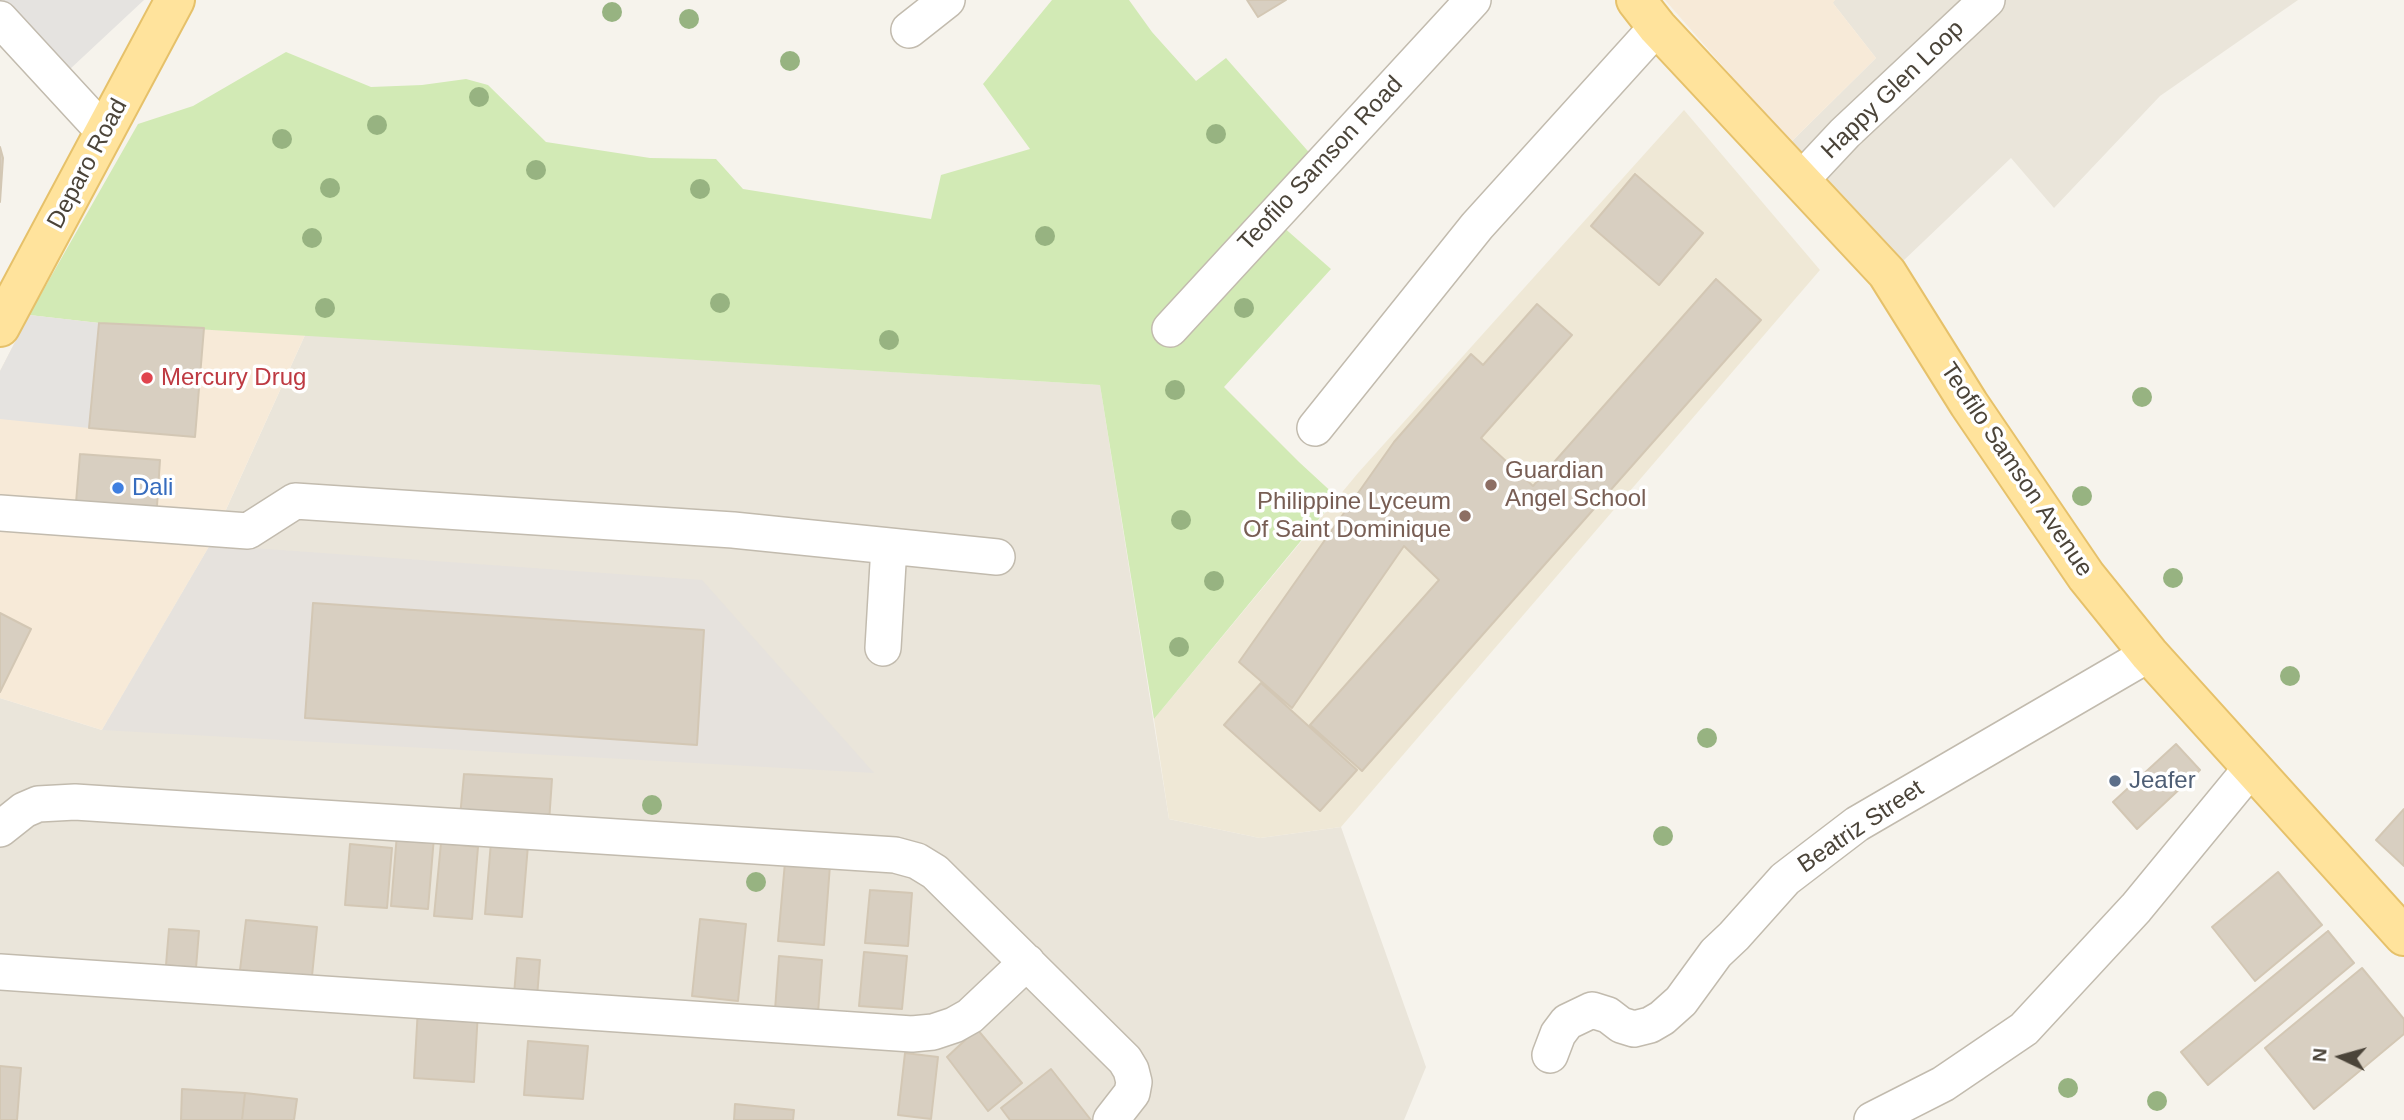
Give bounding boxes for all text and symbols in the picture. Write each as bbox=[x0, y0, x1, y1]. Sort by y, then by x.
street label: Happy Glen Loop bbox=[1816, 15, 1970, 165]
street label: Teofilo Samson Road bbox=[1233, 71, 1409, 257]
street label: Deparo Road bbox=[42, 94, 134, 234]
street label: Teofilo Samson Avenue bbox=[1934, 358, 2098, 582]
place label: Mercury Drug bbox=[161, 364, 306, 392]
marker: Mercury Drug bbox=[139, 370, 155, 386]
place label: Guardian Angel School bbox=[1505, 457, 1646, 513]
place label: Dali bbox=[132, 474, 173, 502]
marker: Guardian Angel School bbox=[1483, 477, 1499, 493]
marker: Dali bbox=[110, 480, 126, 496]
place label: Philippine Lyceum Of Saint Dominique bbox=[1243, 488, 1451, 544]
marker: Philippine Lyceum Of Saint Dominique bbox=[1457, 508, 1473, 524]
place label: Jeafer bbox=[2129, 767, 2196, 795]
marker: Jeafer bbox=[2107, 773, 2123, 789]
street label: Beatriz Street bbox=[1793, 774, 1929, 880]
north arrow bbox=[2306, 1022, 2376, 1092]
text: N bbox=[2309, 1047, 2331, 1063]

